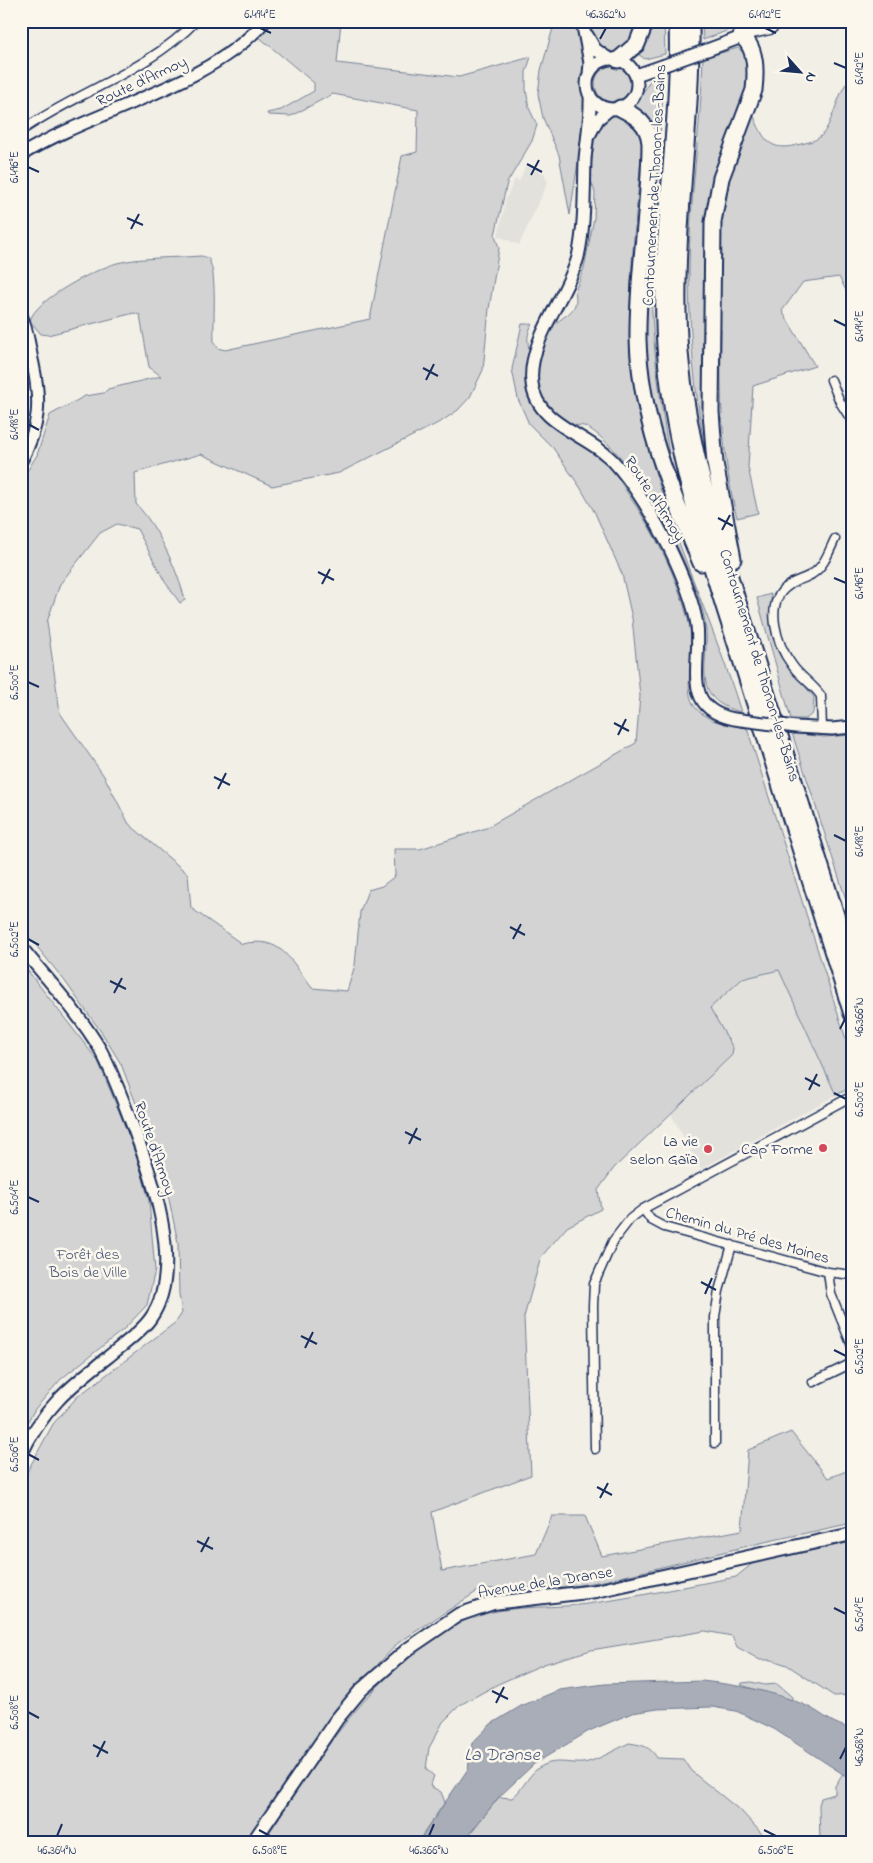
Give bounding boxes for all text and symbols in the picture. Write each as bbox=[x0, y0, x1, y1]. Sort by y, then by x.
text: 6.494°E bbox=[244, 6, 276, 24]
text: 46.362°N bbox=[586, 6, 626, 24]
text: 6.492°E bbox=[749, 6, 781, 24]
north arrow bbox=[776, 48, 826, 98]
street label: Route d'Armoy bbox=[92, 50, 191, 113]
text: 6.492°E bbox=[851, 52, 869, 84]
street label: Contournement de Thonon-les-Bains bbox=[637, 63, 673, 307]
text: N bbox=[799, 68, 822, 86]
text: 6.496°E bbox=[6, 151, 24, 183]
text: 6.494°E bbox=[851, 310, 869, 342]
text: 6.498°E bbox=[6, 408, 24, 440]
street label: Route d'Armoy bbox=[618, 451, 691, 547]
street label: Contournement de Thonon-les-Bains bbox=[712, 546, 806, 785]
text: 6.496°E bbox=[851, 567, 869, 599]
text: 6.500°E bbox=[6, 664, 24, 700]
text: 6.498°E bbox=[851, 825, 869, 857]
text: 6.502°E bbox=[6, 921, 24, 957]
text: 46.366°N bbox=[851, 997, 869, 1037]
text: 6.500°E bbox=[851, 1081, 869, 1117]
street label: Route d'Armoy bbox=[127, 1098, 181, 1199]
place label: La vie selon Gaïa bbox=[630, 1130, 699, 1172]
place label: Cap Forme bbox=[741, 1138, 814, 1162]
marker: Cap Forme bbox=[817, 1142, 829, 1154]
marker: La vie selon Gaïa bbox=[702, 1143, 714, 1155]
text: 6.504°E bbox=[6, 1179, 24, 1215]
street label: Chemin du Pré des Moines bbox=[663, 1201, 832, 1271]
park label: Forêt des Bois de Ville bbox=[48, 1243, 128, 1285]
text: 6.502°E bbox=[851, 1338, 869, 1374]
text: 6.506°E bbox=[6, 1436, 24, 1472]
street label: Avenue de la Dranse bbox=[476, 1560, 615, 1605]
text: 6.504°E bbox=[851, 1596, 869, 1632]
text: 6.508°E bbox=[6, 1695, 24, 1729]
text: 46.368°N bbox=[851, 1728, 869, 1766]
water label: La Dranse bbox=[464, 1743, 541, 1769]
text: 46.364°N bbox=[37, 1842, 77, 1860]
text: 6.508°E bbox=[253, 1842, 287, 1860]
text: 46.366°N bbox=[409, 1842, 449, 1860]
text: 6.506°E bbox=[758, 1842, 794, 1860]

